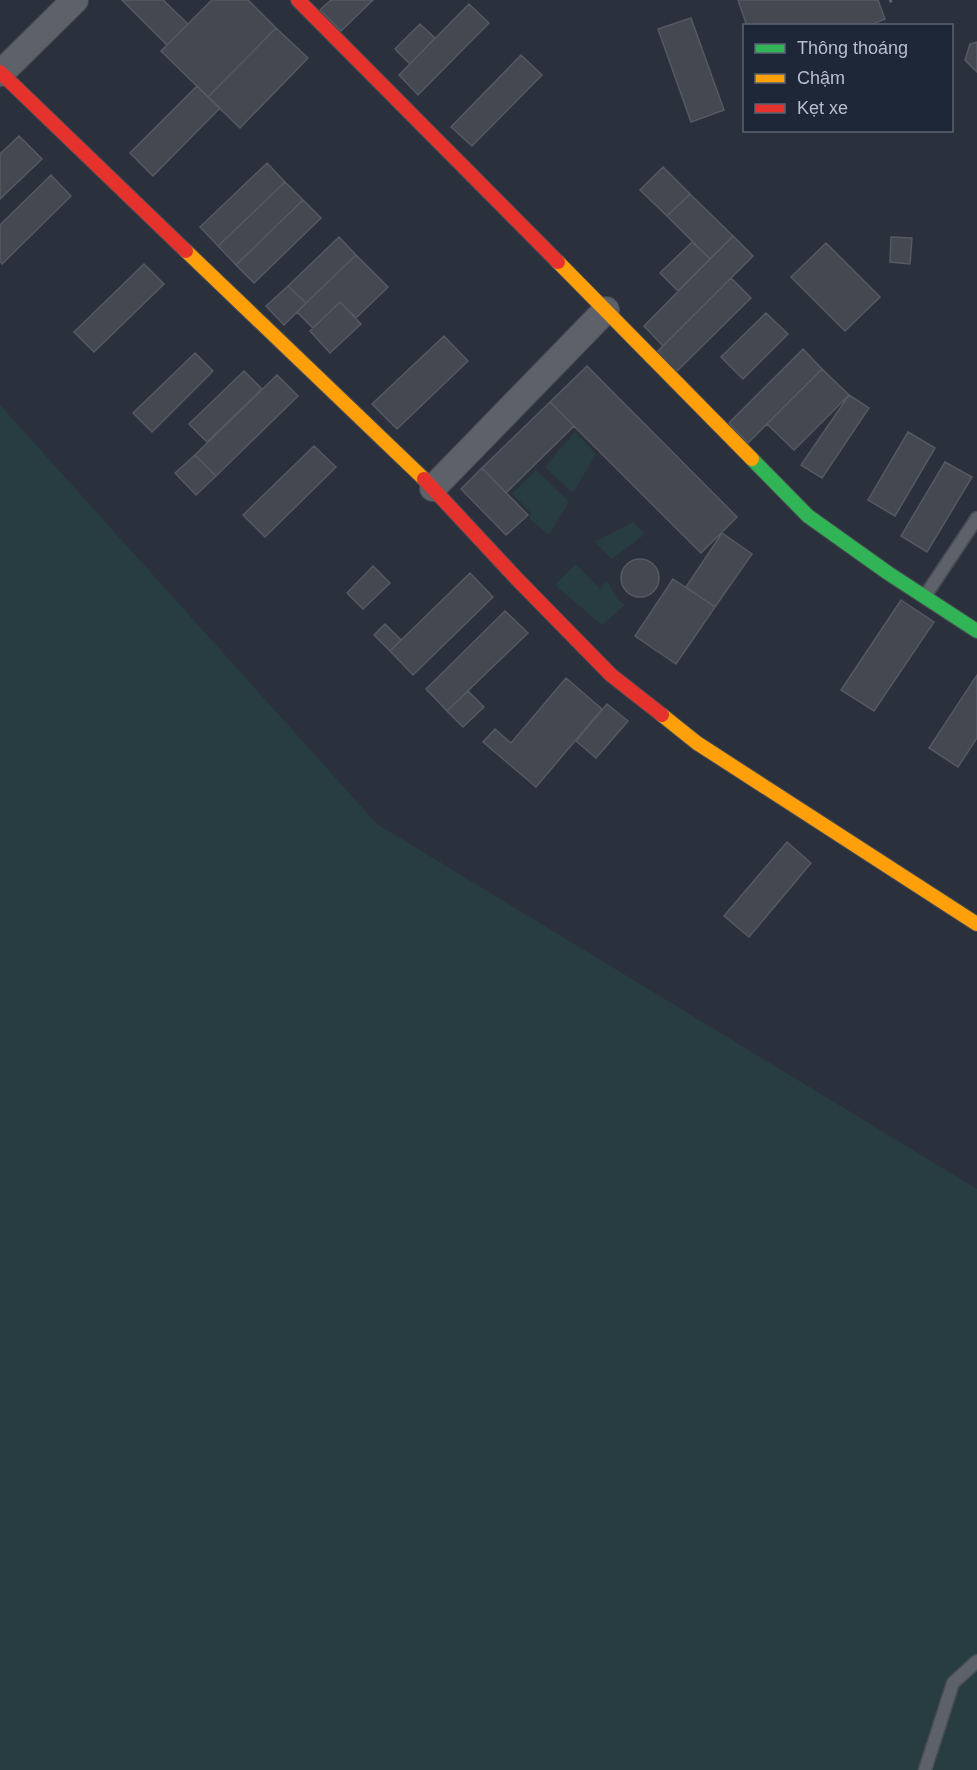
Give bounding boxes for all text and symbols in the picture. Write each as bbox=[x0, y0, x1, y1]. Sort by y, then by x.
legend bbox=[743, 24, 953, 132]
text: Thông thoáng bbox=[797, 38, 908, 58]
text: Chậm bbox=[797, 68, 845, 88]
text: Kẹt xe bbox=[797, 98, 848, 118]

